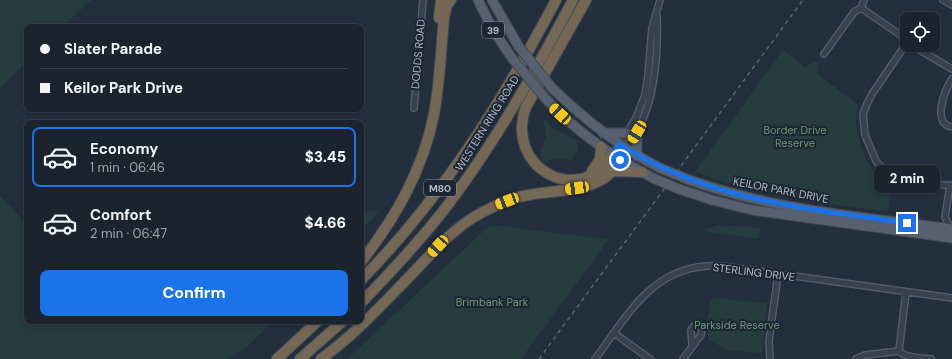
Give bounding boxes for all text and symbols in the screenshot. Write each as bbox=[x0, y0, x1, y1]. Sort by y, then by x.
map controls bbox=[900, 12, 940, 52]
button: locate bbox=[900, 12, 940, 52]
street label: DODDS ROAD bbox=[408, 18, 428, 89]
road number: 39 bbox=[482, 22, 504, 38]
text: Slater Parade bbox=[64, 39, 162, 59]
street label: WESTERN RING ROAD bbox=[452, 72, 522, 173]
text: Keilor Park Drive bbox=[64, 78, 183, 98]
car bbox=[547, 101, 573, 127]
car bbox=[626, 119, 648, 145]
park label: Border Drive Reserve bbox=[763, 123, 827, 150]
icon: car bbox=[42, 139, 78, 175]
text: Economy bbox=[90, 139, 158, 159]
text: $3.45 bbox=[305, 147, 346, 167]
route start bbox=[611, 151, 629, 169]
text: 1 min · 06:46 bbox=[90, 159, 165, 176]
callout: 2 min bbox=[874, 165, 940, 193]
text: 2 min bbox=[890, 170, 924, 187]
street label: KEILOR PARK DRIVE bbox=[732, 174, 830, 206]
road number: M80 bbox=[424, 180, 456, 196]
car bbox=[564, 180, 590, 196]
car bbox=[494, 191, 520, 211]
icon: car bbox=[42, 205, 78, 241]
text: Comfort bbox=[90, 205, 151, 225]
text: $4.66 bbox=[305, 213, 346, 233]
route end bbox=[898, 214, 916, 232]
text: 2 min · 06:47 bbox=[90, 225, 167, 242]
car bbox=[426, 233, 450, 259]
street label: STERLING DRIVE bbox=[712, 260, 796, 284]
button: Confirm bbox=[40, 270, 348, 316]
park label: Brimbank Park bbox=[456, 295, 529, 309]
park label: Parkside Reserve bbox=[694, 318, 780, 332]

